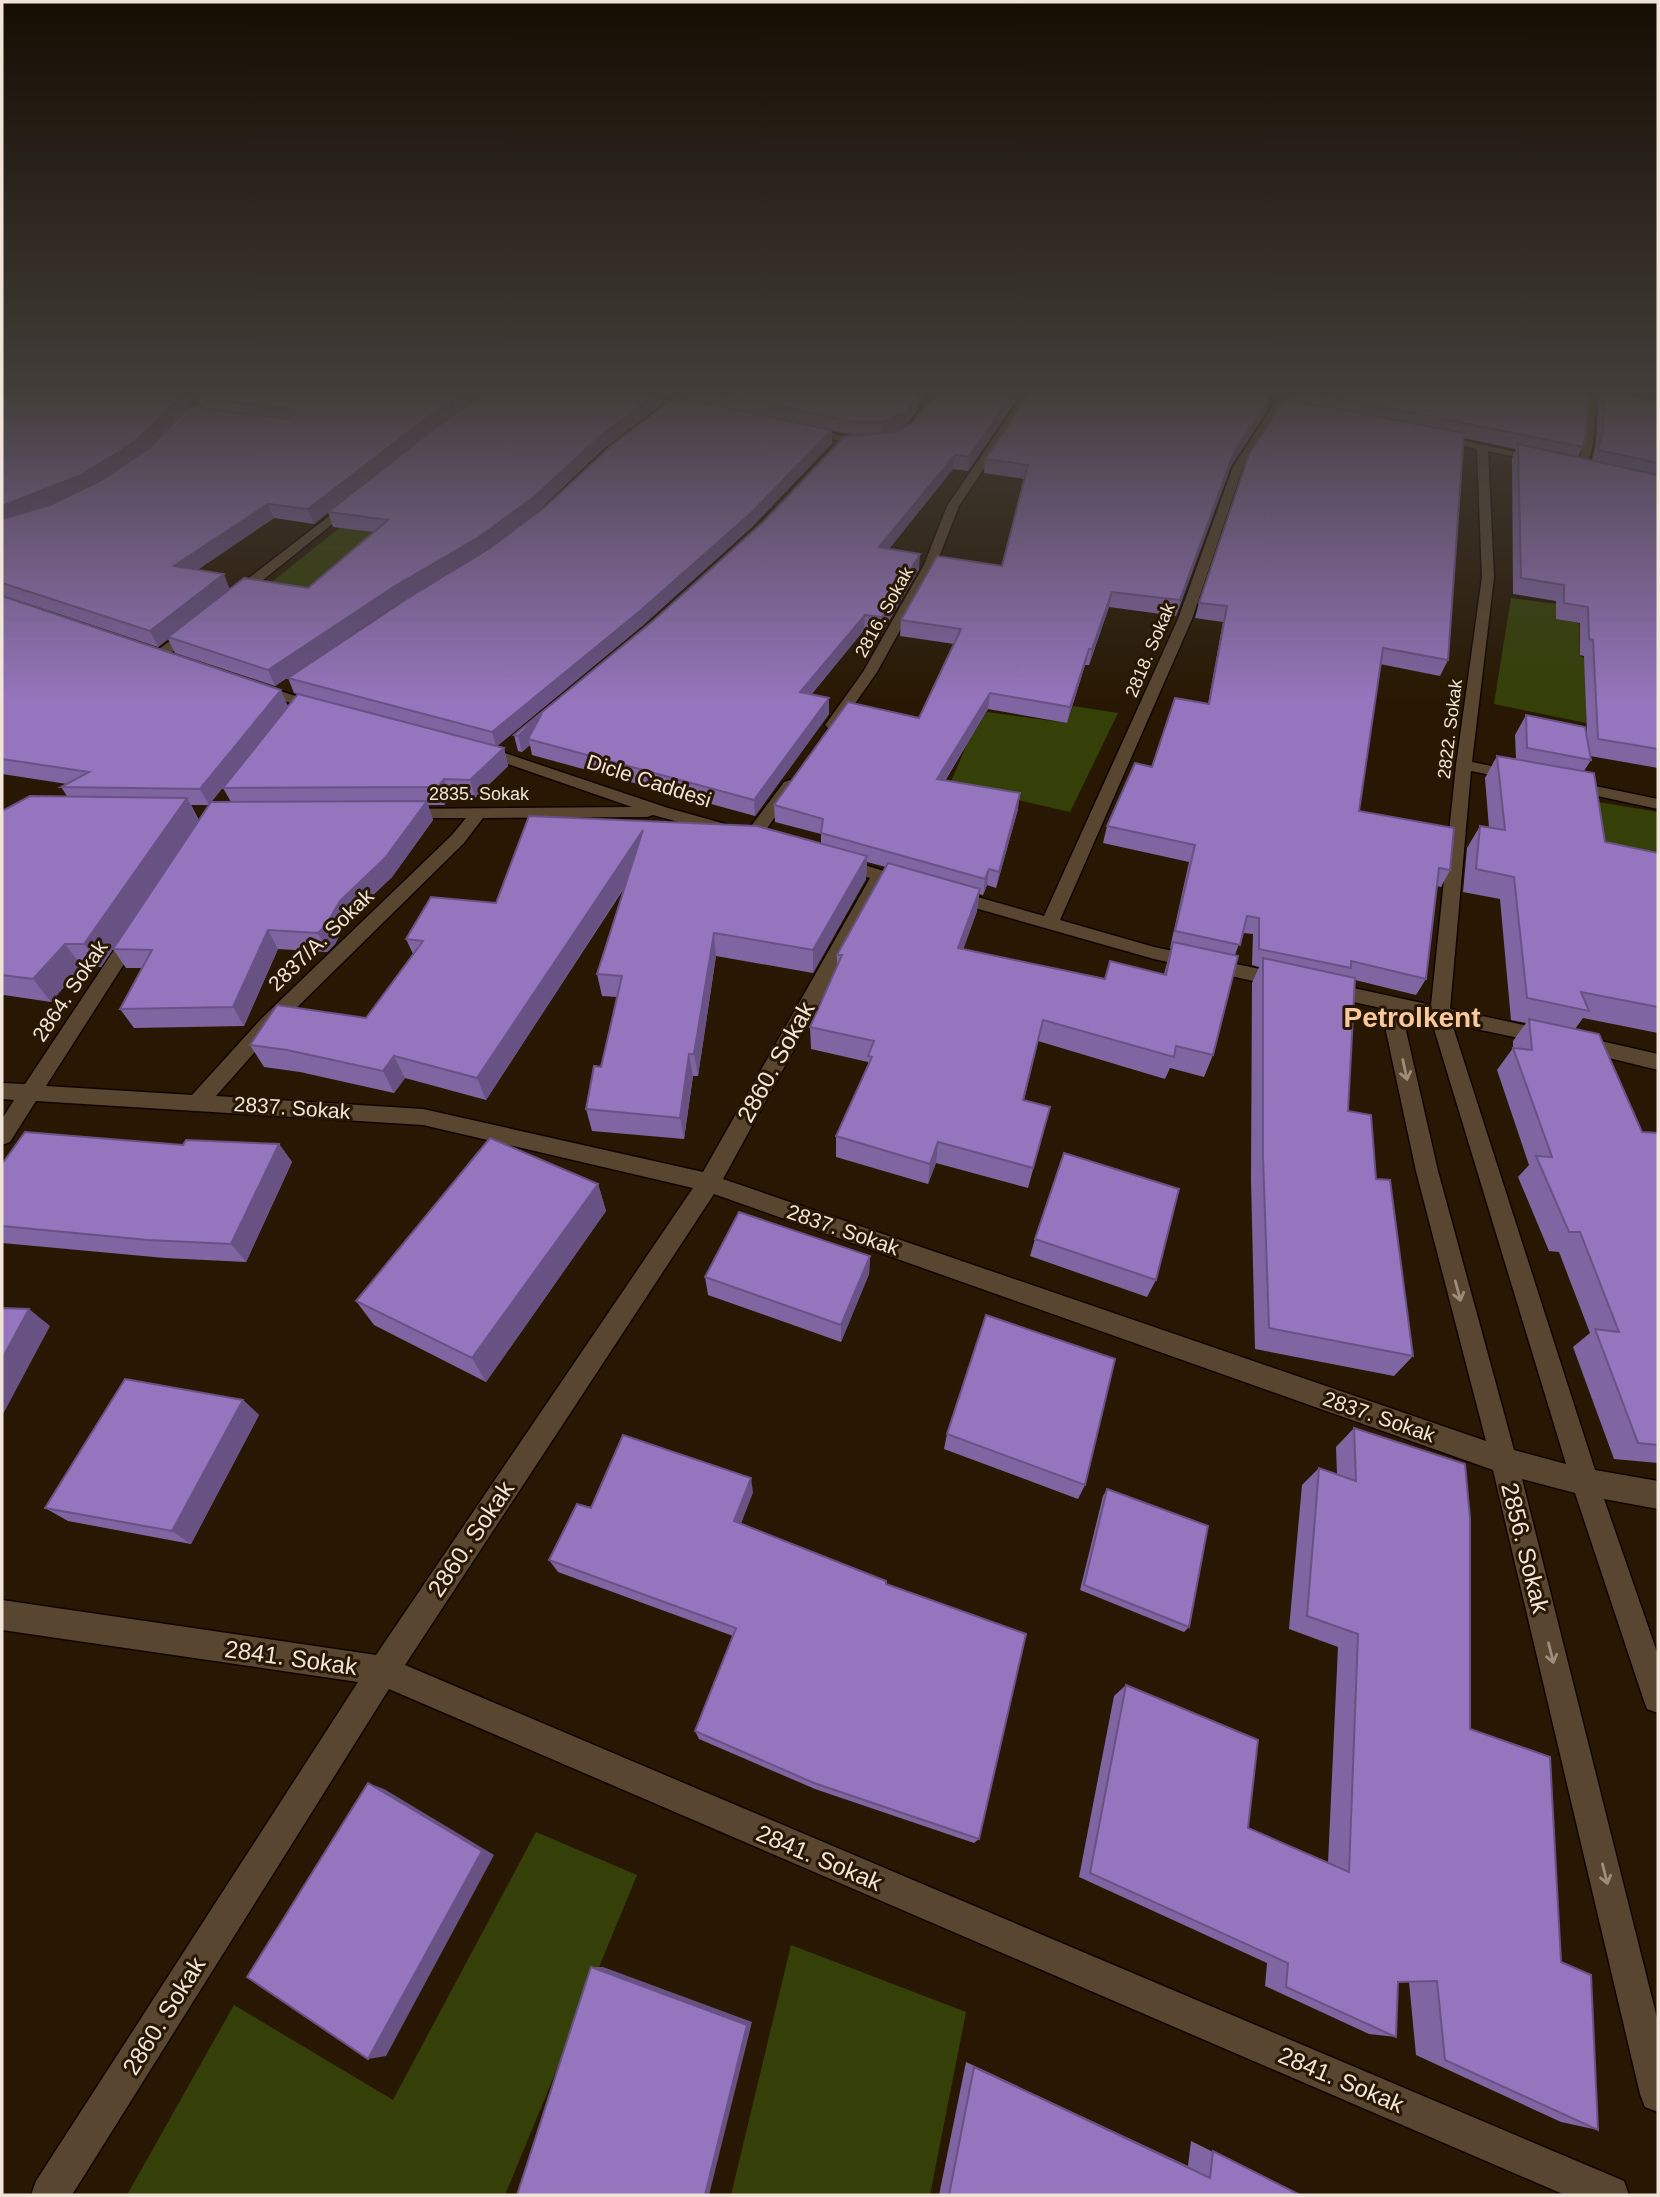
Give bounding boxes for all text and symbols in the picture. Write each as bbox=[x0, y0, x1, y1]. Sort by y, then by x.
street label: 2816. Sokak bbox=[851, 563, 917, 661]
street label: 2818. Sokak bbox=[1121, 599, 1179, 700]
street label: 2822. Sokak bbox=[1434, 677, 1466, 780]
street label: Dicle Caddesi bbox=[584, 750, 714, 811]
street label: 2835. Sokak bbox=[429, 784, 530, 804]
street label: 2837/A. Sokak bbox=[264, 884, 378, 995]
street label: 2864. Sokak bbox=[27, 935, 112, 1046]
street label: 2860. Sokak bbox=[731, 996, 820, 1127]
district label: Petrolkent bbox=[1344, 1002, 1480, 1033]
one-way arrow bbox=[1399, 1058, 1412, 1080]
street label: 2837. Sokak bbox=[233, 1092, 352, 1123]
street label: 2837. Sokak bbox=[784, 1200, 903, 1260]
one-way arrow bbox=[1452, 1279, 1465, 1301]
street label: 2837. Sokak bbox=[1320, 1387, 1439, 1447]
street label: 2860. Sokak bbox=[422, 1475, 520, 1602]
street label: 2856. Sokak bbox=[1496, 1480, 1555, 1617]
street label: 2841. Sokak bbox=[223, 1635, 360, 1680]
one-way arrow bbox=[1545, 1642, 1558, 1664]
street label: 2841. Sokak bbox=[753, 1819, 887, 1896]
one-way arrow bbox=[1599, 1863, 1612, 1885]
street label: 2860. Sokak bbox=[117, 1951, 211, 2079]
street label: 2841. Sokak bbox=[1275, 2041, 1409, 2118]

